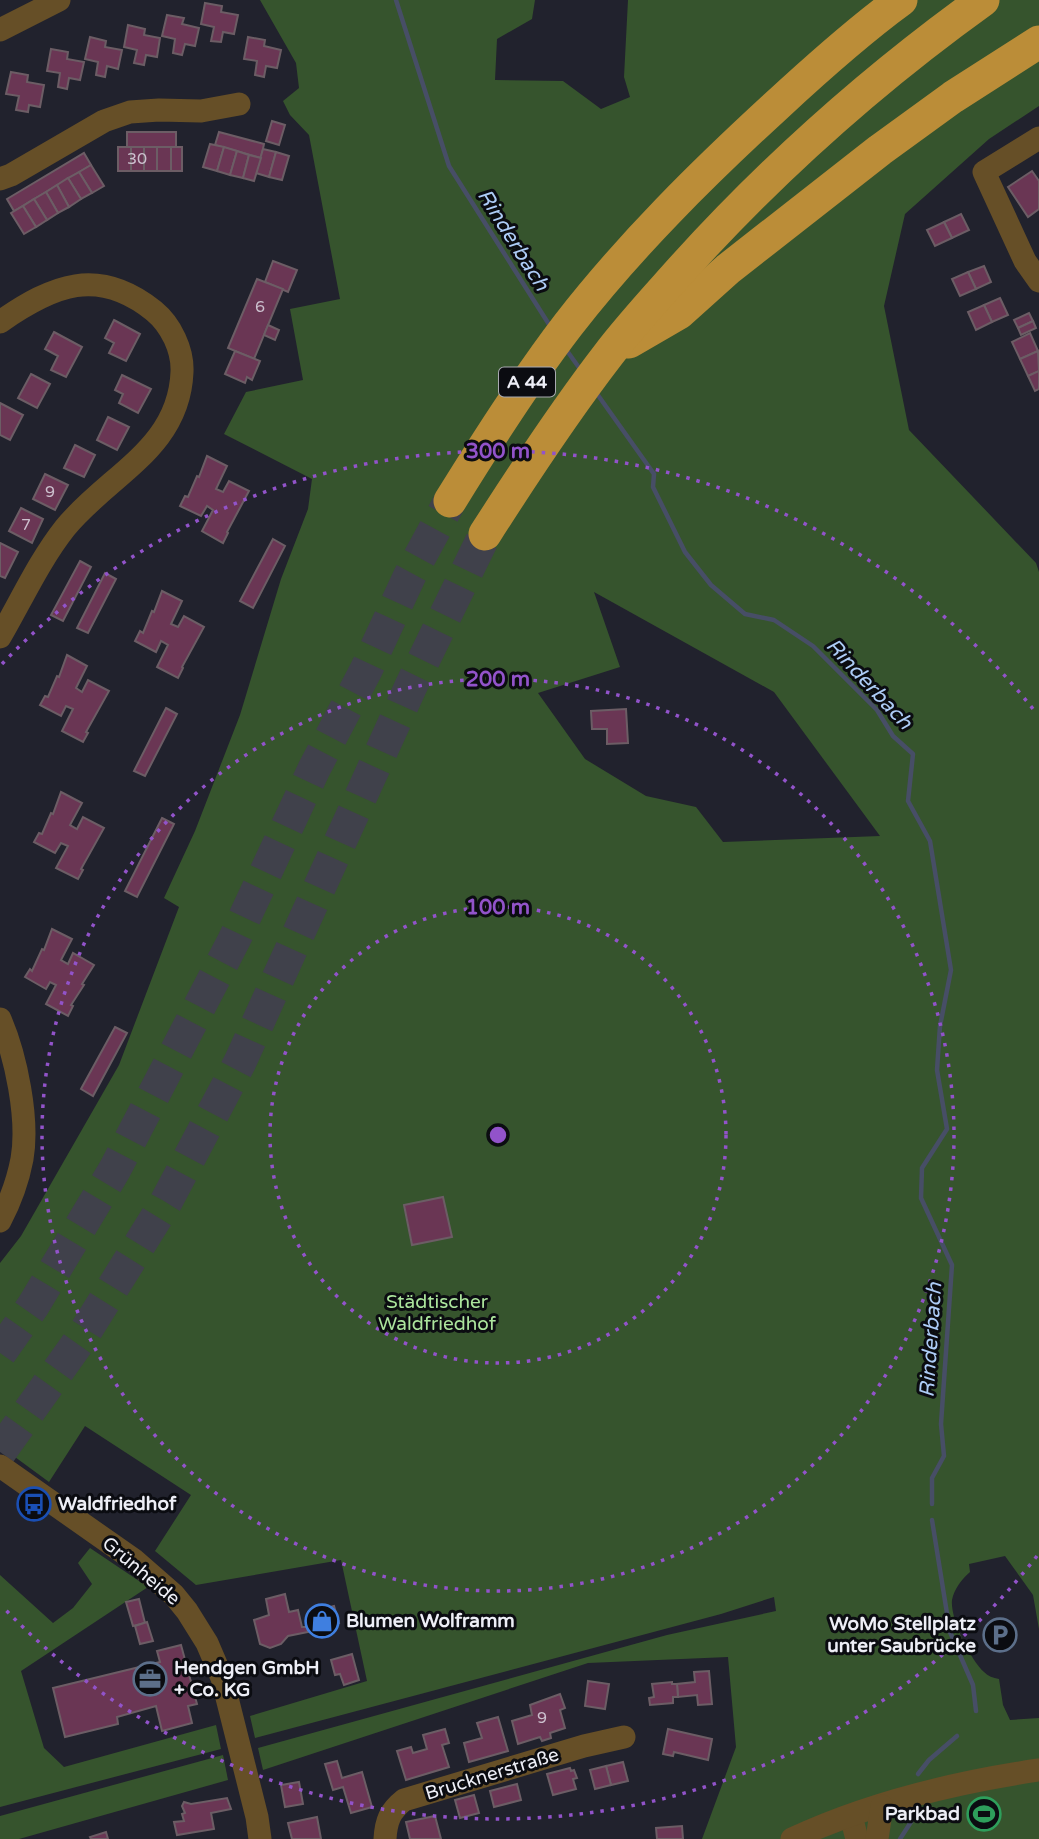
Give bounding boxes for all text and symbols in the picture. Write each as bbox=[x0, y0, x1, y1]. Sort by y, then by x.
house number: 30 bbox=[127, 149, 147, 169]
water label: Rinderbach bbox=[472, 185, 555, 296]
house number: 6 bbox=[255, 297, 265, 317]
road number: A 44 bbox=[499, 368, 555, 396]
text: 300 m bbox=[466, 439, 530, 464]
house number: 9 bbox=[45, 482, 55, 502]
house number: 7 bbox=[21, 515, 31, 535]
water label: Rinderbach bbox=[821, 633, 918, 736]
text: 200 m bbox=[466, 667, 530, 692]
text: 100 m bbox=[466, 895, 530, 920]
centre of rings bbox=[486, 1123, 510, 1147]
water label: Rinderbach bbox=[915, 1280, 948, 1398]
park label: Städtischer Waldfriedhof bbox=[378, 1291, 497, 1335]
bus stop icon: Waldfriedhof bbox=[15, 1485, 53, 1523]
place label: Waldfriedhof bbox=[58, 1493, 177, 1515]
street label: Grünheide bbox=[98, 1532, 184, 1610]
shop icon: Blumen Wolframm bbox=[303, 1602, 341, 1640]
place label: Blumen Wolframm bbox=[346, 1610, 515, 1632]
place label: WoMo Stellplatz unter Saubrücke bbox=[827, 1613, 977, 1657]
parking icon: WoMo Stellplatz unter Saubrücke bbox=[981, 1616, 1019, 1654]
place label: Hendgen GmbH + Co. KG bbox=[174, 1657, 320, 1701]
office icon: Hendgen GmbH + Co. KG bbox=[131, 1660, 169, 1698]
house number: 9 bbox=[537, 1708, 547, 1728]
street label: Brucknerstraße bbox=[423, 1743, 561, 1805]
sports icon: Parkbad bbox=[965, 1795, 1003, 1833]
place label: Parkbad bbox=[885, 1803, 960, 1825]

